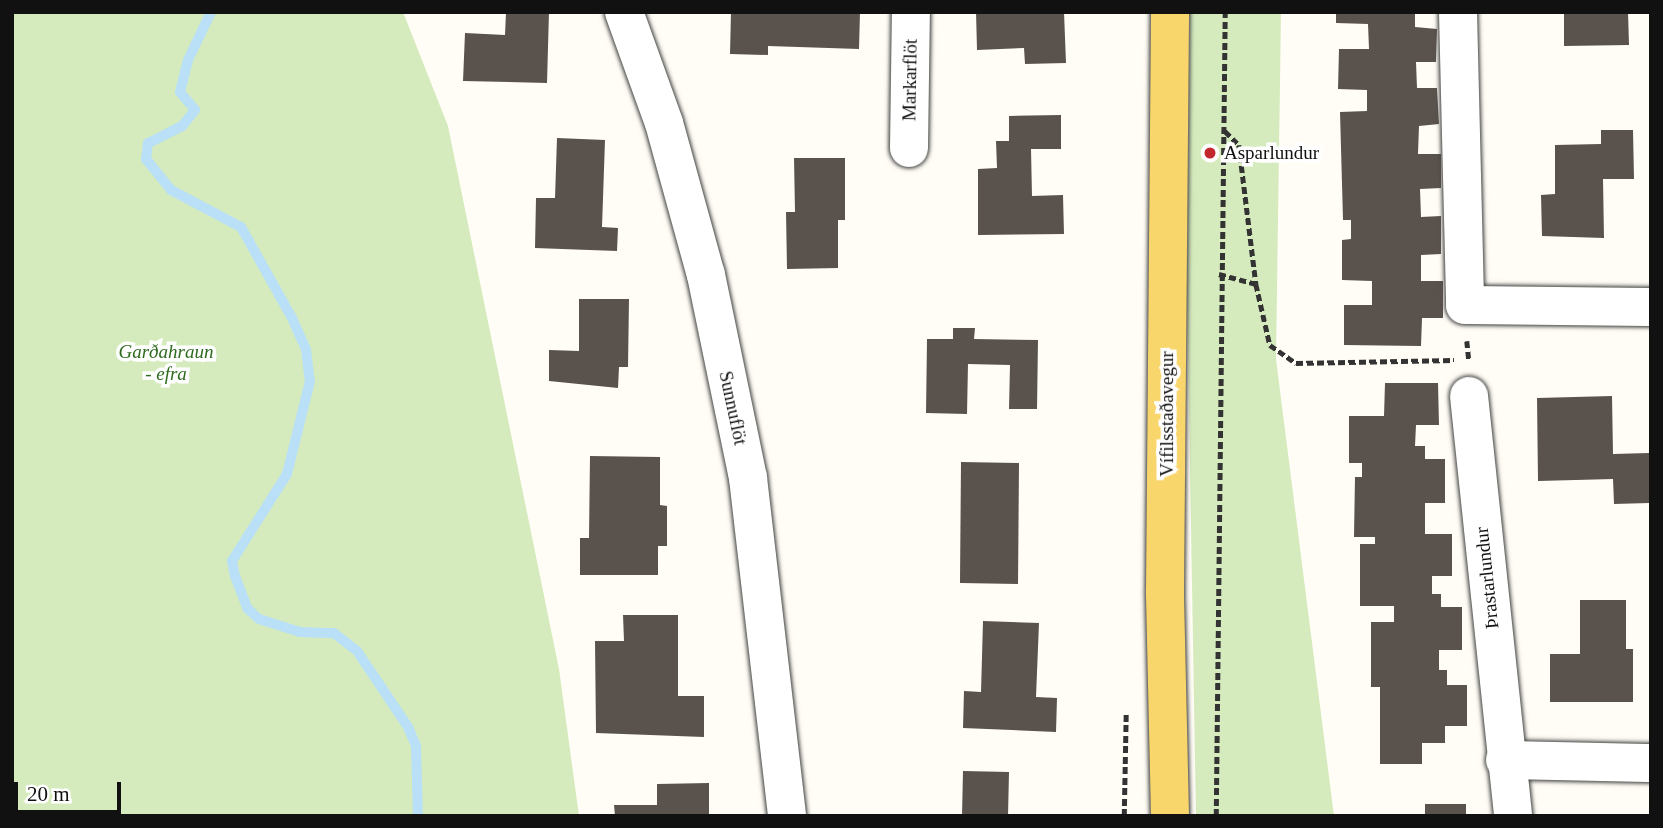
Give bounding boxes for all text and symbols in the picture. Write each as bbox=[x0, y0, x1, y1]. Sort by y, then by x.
street label: Markarflöt bbox=[898, 39, 922, 121]
place label: Asparlundur bbox=[1224, 142, 1319, 164]
marker: Asparlundur bbox=[1202, 145, 1218, 161]
park label: Garðahraun - efra bbox=[118, 341, 214, 385]
street label: Vífilsstaðavegur bbox=[1156, 351, 1178, 477]
street label: Sunnuflöt bbox=[714, 369, 752, 447]
street label: Þrastarlundur bbox=[1470, 526, 1504, 630]
scale bar bbox=[18, 768, 124, 812]
text: 20 m bbox=[27, 782, 70, 806]

